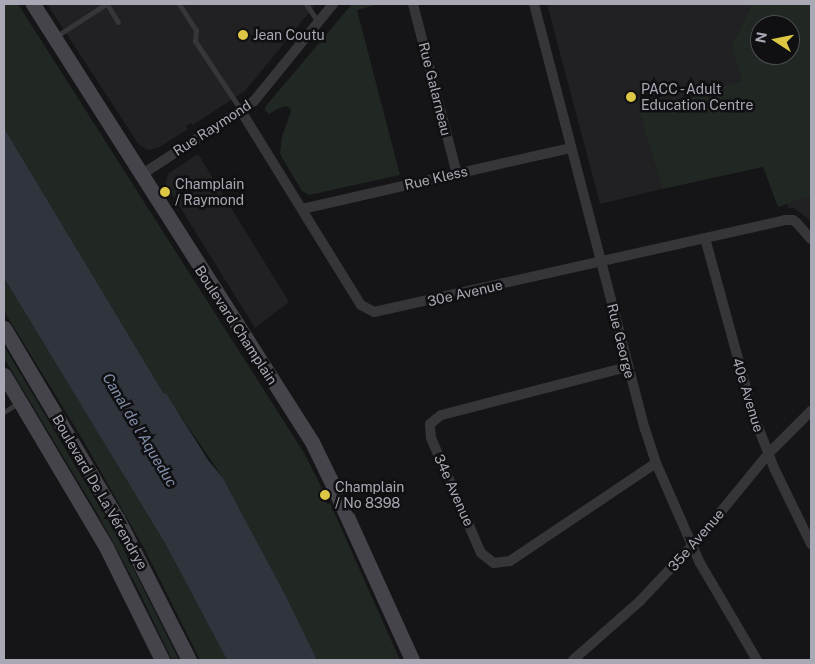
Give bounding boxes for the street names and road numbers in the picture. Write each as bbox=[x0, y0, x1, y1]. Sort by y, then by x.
street label: Rue Galarneau bbox=[415, 40, 455, 138]
street label: Rue Raymond bbox=[170, 97, 254, 159]
street label: Rue Kless bbox=[403, 163, 469, 193]
street label: Boulevard Champlain bbox=[191, 262, 281, 388]
street label: 30e Avenue bbox=[426, 276, 504, 310]
street label: Rue George bbox=[604, 302, 638, 380]
street label: 40e Avenue bbox=[729, 356, 767, 434]
street label: Boulevard De La Vérendrye bbox=[49, 411, 151, 573]
street label: 34e Avenue bbox=[431, 451, 477, 529]
street label: 35e Avenue bbox=[664, 505, 728, 575]

